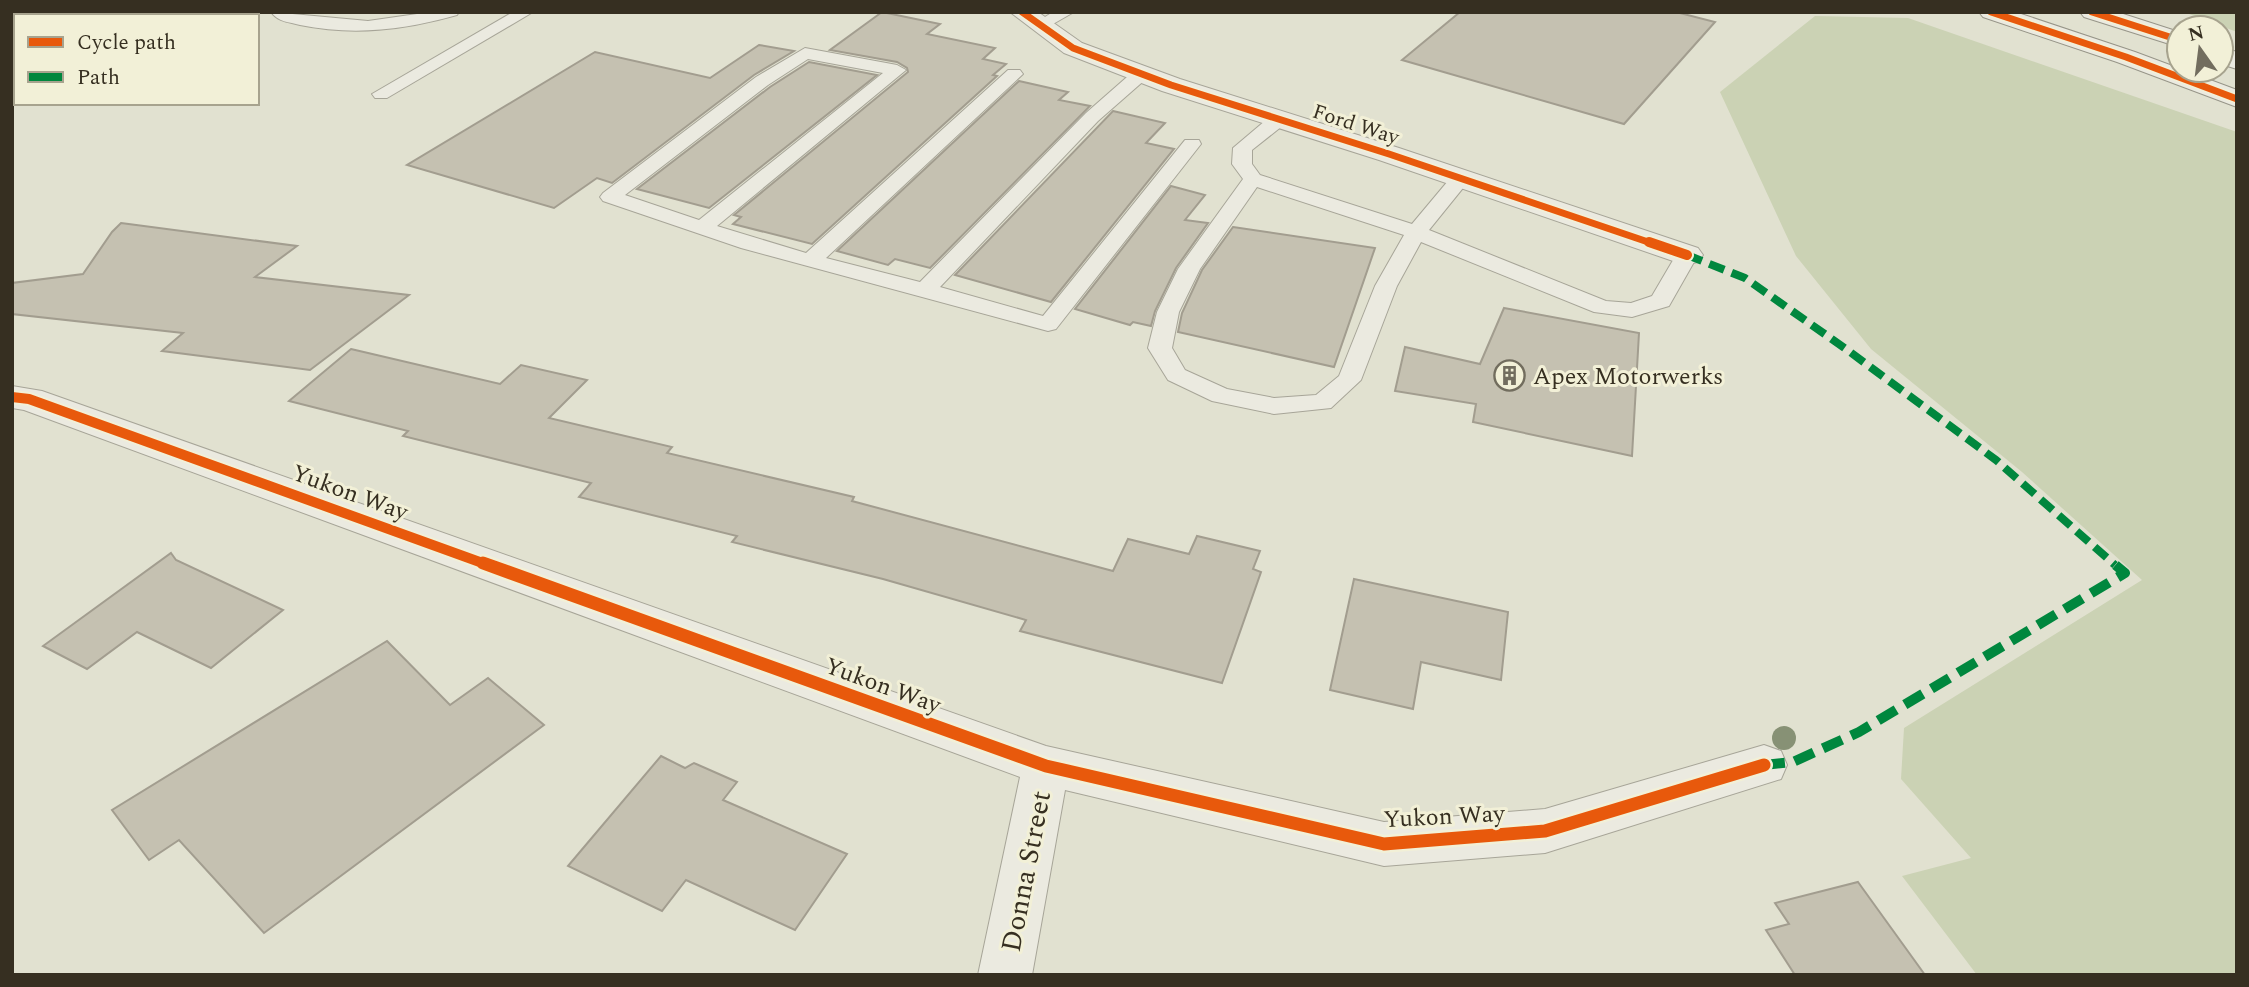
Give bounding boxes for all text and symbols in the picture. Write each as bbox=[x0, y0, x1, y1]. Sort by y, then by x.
legend bbox=[14, 14, 259, 105]
north arrow bbox=[2165, 14, 2235, 84]
text: N bbox=[2185, 18, 2207, 50]
text: Cycle path bbox=[77, 27, 176, 59]
text: Path bbox=[77, 62, 120, 94]
street label: Ford Way bbox=[1308, 96, 1404, 154]
building icon: Apex Motorwerks bbox=[1493, 359, 1527, 393]
place label: Apex Motorwerks bbox=[1533, 359, 1723, 395]
street label: Yukon Way bbox=[286, 455, 414, 531]
street label: Yukon Way bbox=[819, 648, 947, 724]
street label: Donna Street bbox=[990, 787, 1063, 956]
street label: Yukon Way bbox=[1382, 796, 1507, 838]

